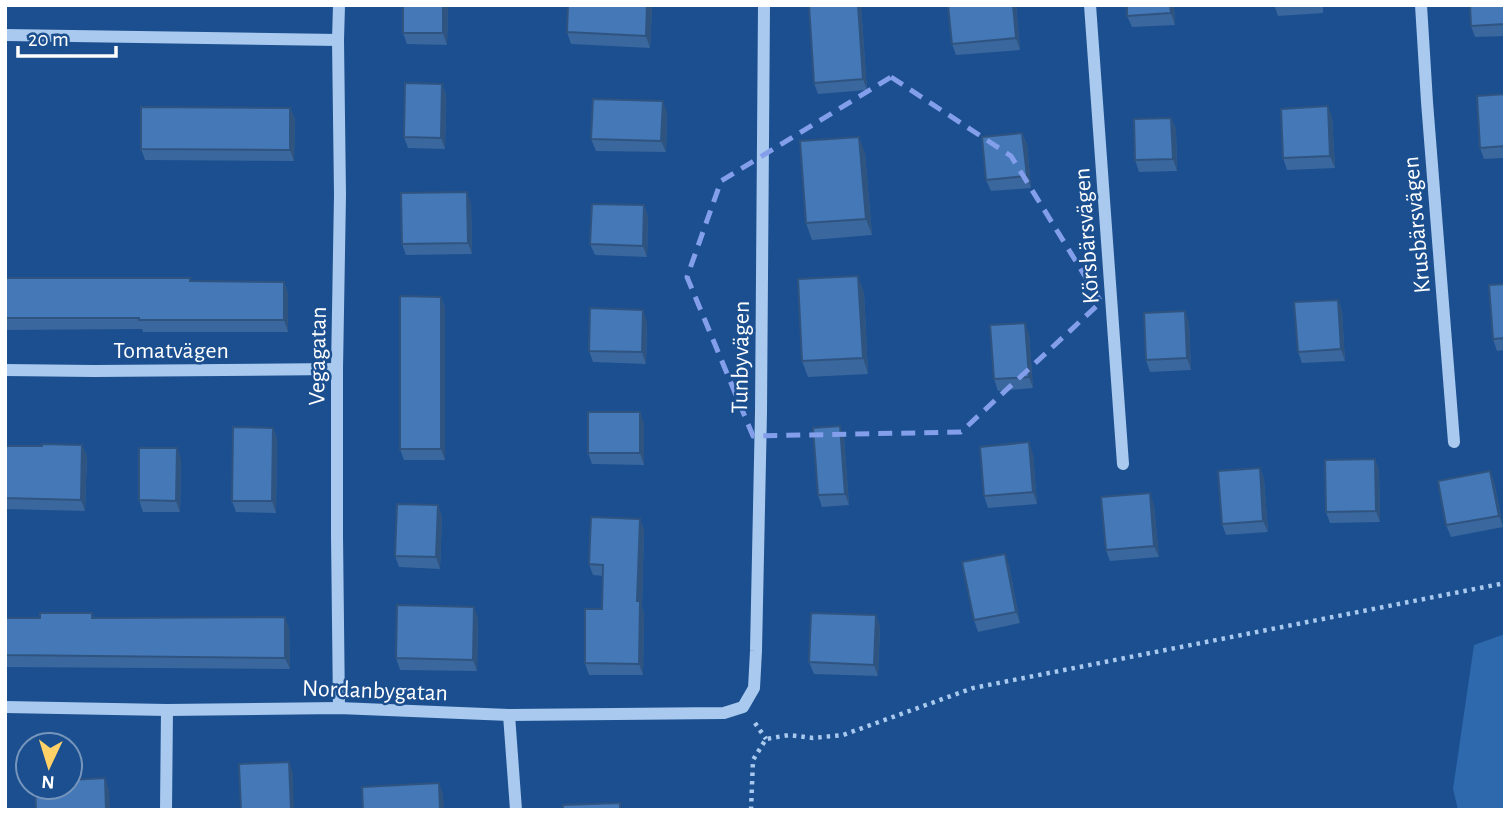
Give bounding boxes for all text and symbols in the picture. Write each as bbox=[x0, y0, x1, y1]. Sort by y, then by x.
scale bar bbox=[18, 14, 116, 58]
text: 20 m bbox=[28, 29, 69, 50]
street label: Krusbärsvägen bbox=[1399, 155, 1435, 294]
street label: Körsbärsvägen bbox=[1070, 167, 1104, 305]
street label: Tunbyvägen bbox=[728, 301, 754, 414]
street label: Vegagatan bbox=[305, 306, 331, 406]
street label: Tomatvägen bbox=[113, 339, 229, 363]
street label: Nordanbygatan bbox=[302, 676, 448, 706]
north arrow bbox=[14, 731, 84, 801]
text: N bbox=[41, 772, 55, 791]

